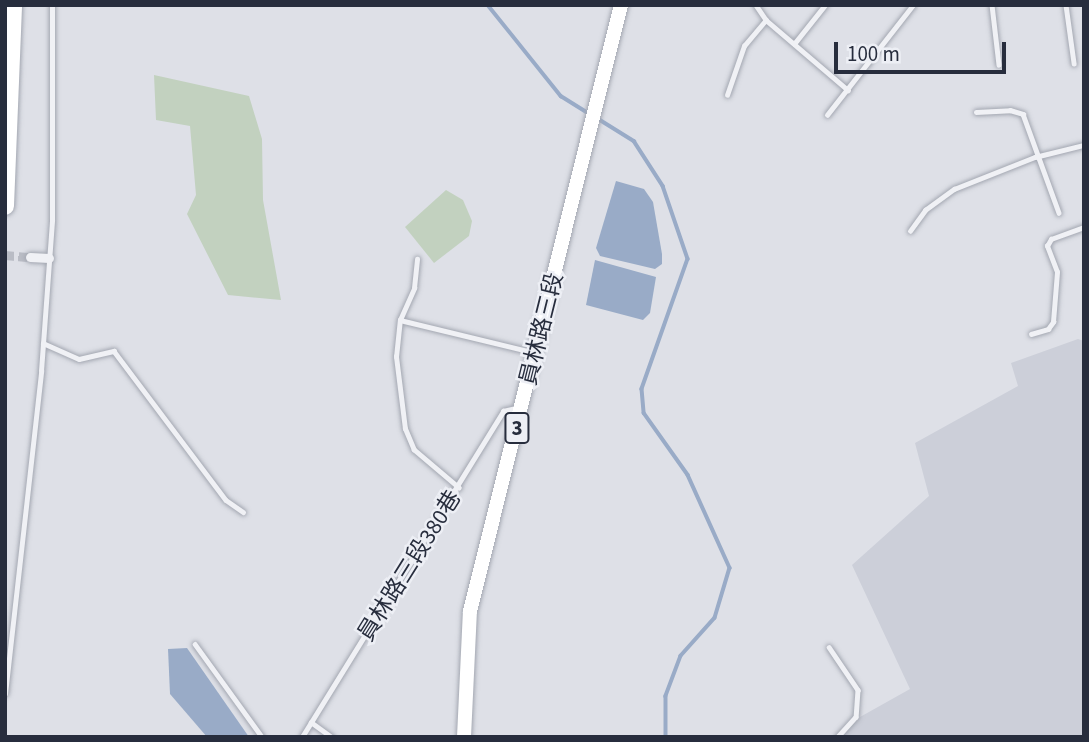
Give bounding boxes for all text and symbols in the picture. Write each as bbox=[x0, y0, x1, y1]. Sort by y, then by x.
scale bar bbox=[837, 28, 1009, 72]
text: 100 m bbox=[847, 39, 900, 69]
street label: 員林路三段 bbox=[515, 270, 569, 388]
road number: 3 bbox=[503, 410, 531, 446]
street label: 員林路三段380巷 bbox=[353, 486, 467, 646]

